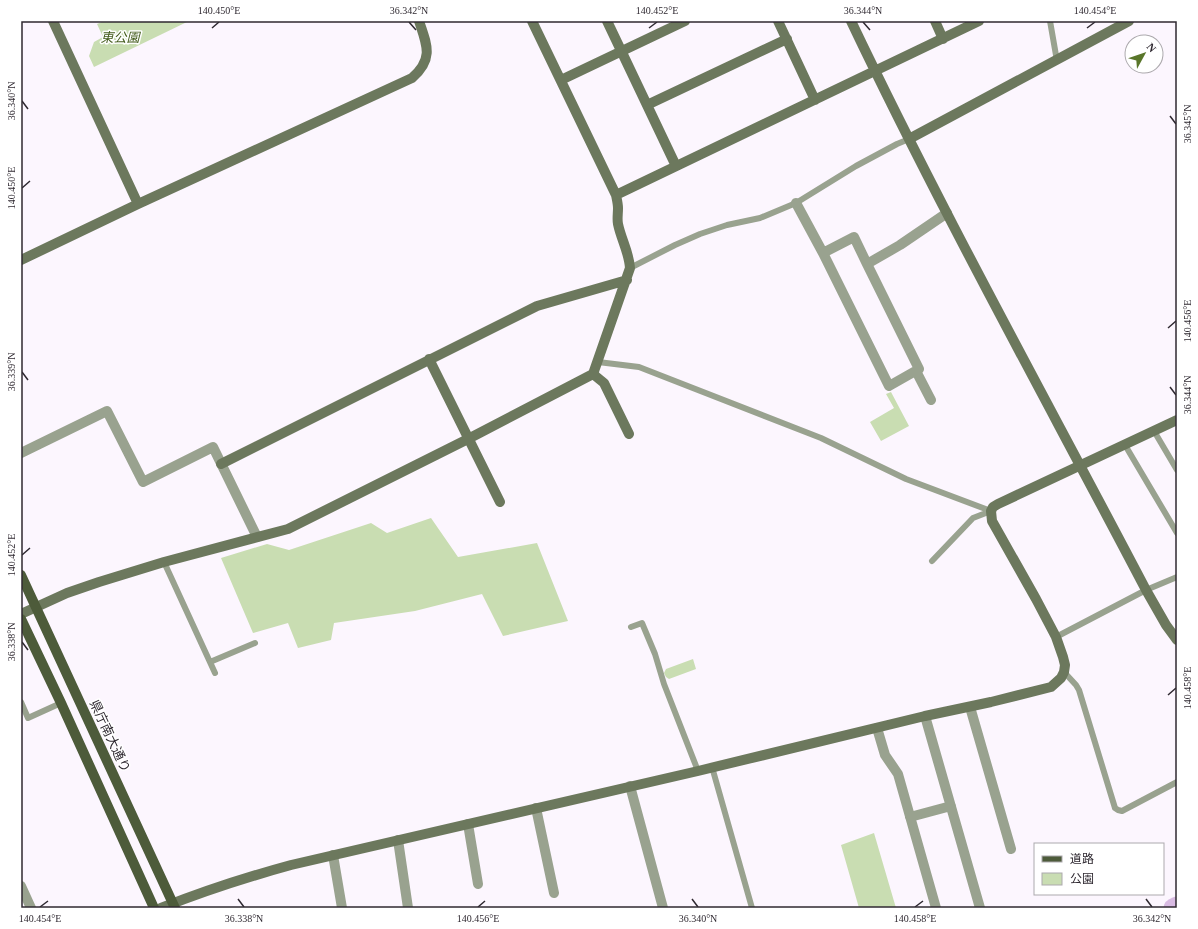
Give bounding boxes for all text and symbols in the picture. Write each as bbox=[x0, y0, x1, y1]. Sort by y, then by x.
text: 140.450°E bbox=[198, 5, 240, 16]
text: 36.342°N bbox=[390, 5, 428, 16]
text: 140.452°E bbox=[636, 5, 678, 16]
text: 36.344°N bbox=[844, 5, 882, 16]
text: 140.454°E bbox=[1074, 5, 1116, 16]
park label: 東公園 bbox=[100, 30, 141, 45]
north arrow bbox=[1124, 34, 1164, 74]
text: N bbox=[1145, 41, 1159, 55]
text: 36.340°N bbox=[6, 82, 17, 120]
text: 36.345°N bbox=[1182, 105, 1193, 143]
text: 140.450°E bbox=[6, 167, 17, 209]
text: 140.456°E bbox=[1182, 300, 1193, 342]
text: 36.339°N bbox=[6, 353, 17, 391]
text: 36.344°N bbox=[1182, 376, 1193, 414]
text: 140.452°E bbox=[6, 534, 17, 576]
text: 36.338°N bbox=[6, 623, 17, 661]
text: 140.458°E bbox=[1182, 667, 1193, 709]
street label: 県庁南大通り bbox=[87, 697, 133, 775]
legend bbox=[1034, 843, 1164, 895]
text: 道路 bbox=[1070, 852, 1094, 866]
text: 公園 bbox=[1070, 872, 1094, 886]
text: 140.454°E bbox=[19, 913, 61, 924]
text: 36.338°N bbox=[225, 913, 263, 924]
text: 140.456°E bbox=[457, 913, 499, 924]
text: 36.340°N bbox=[679, 913, 717, 924]
text: 140.458°E bbox=[894, 913, 936, 924]
text: 36.342°N bbox=[1133, 913, 1171, 924]

